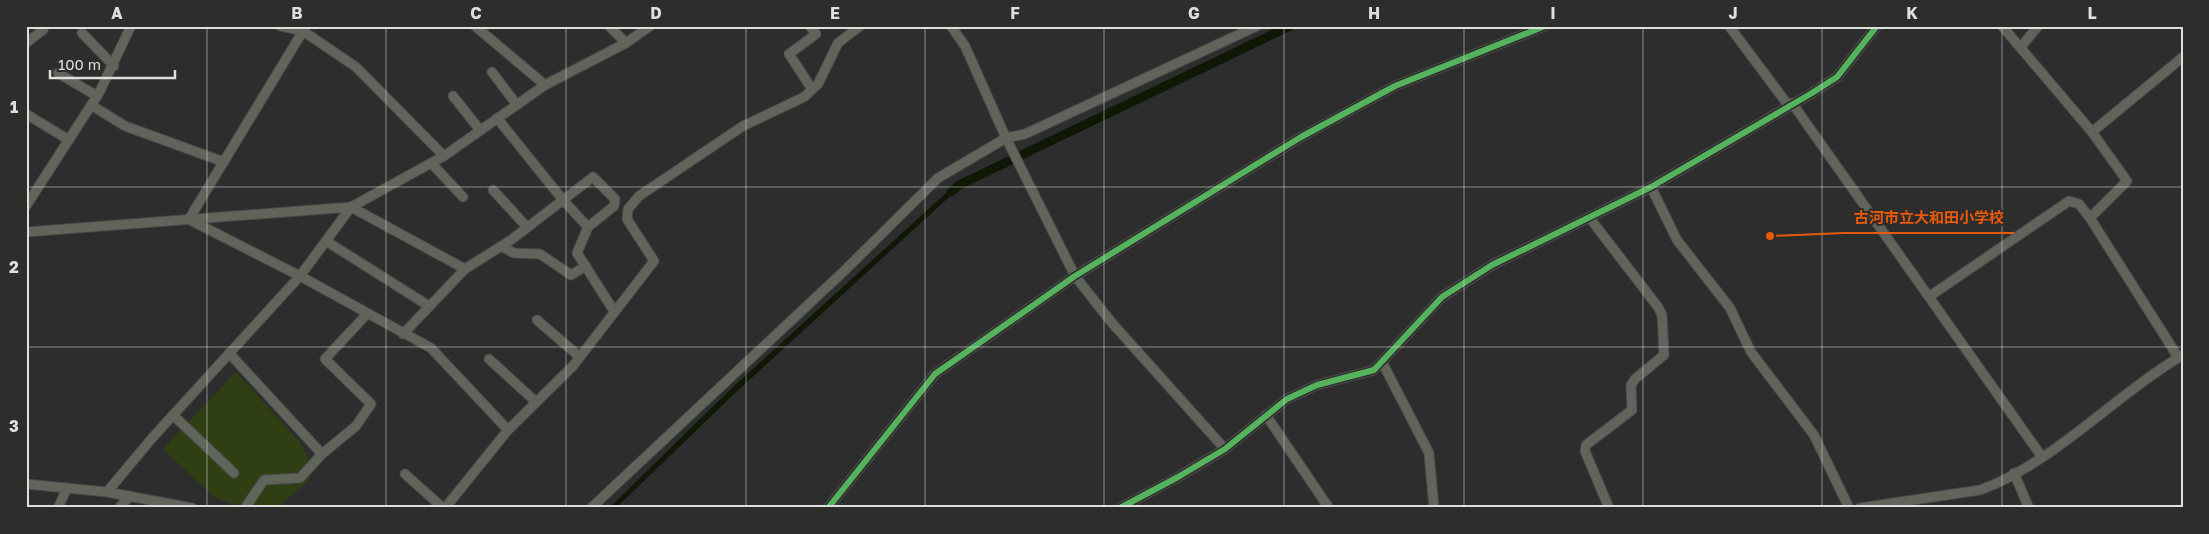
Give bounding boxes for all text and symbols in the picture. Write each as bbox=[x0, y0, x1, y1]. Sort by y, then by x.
text: A bbox=[111, 3, 123, 23]
text: B bbox=[291, 3, 303, 23]
text: C bbox=[470, 3, 482, 23]
text: D bbox=[650, 3, 662, 23]
text: E bbox=[830, 3, 840, 23]
text: F bbox=[1010, 3, 1020, 23]
text: G bbox=[1188, 3, 1200, 23]
text: H bbox=[1368, 3, 1380, 23]
text: I bbox=[1550, 3, 1556, 23]
text: J bbox=[1728, 3, 1738, 23]
text: K bbox=[1906, 3, 1918, 23]
text: L bbox=[2087, 3, 2097, 23]
scale bar bbox=[50, 48, 175, 80]
text: 100 m bbox=[58, 55, 101, 73]
text: 1 bbox=[10, 97, 18, 117]
callout: 古河市立大和田小学校 bbox=[1844, 203, 2014, 233]
text: 古河市立大和田小学校 bbox=[1854, 208, 2004, 226]
text: 2 bbox=[9, 257, 19, 277]
text: 3 bbox=[9, 416, 19, 436]

